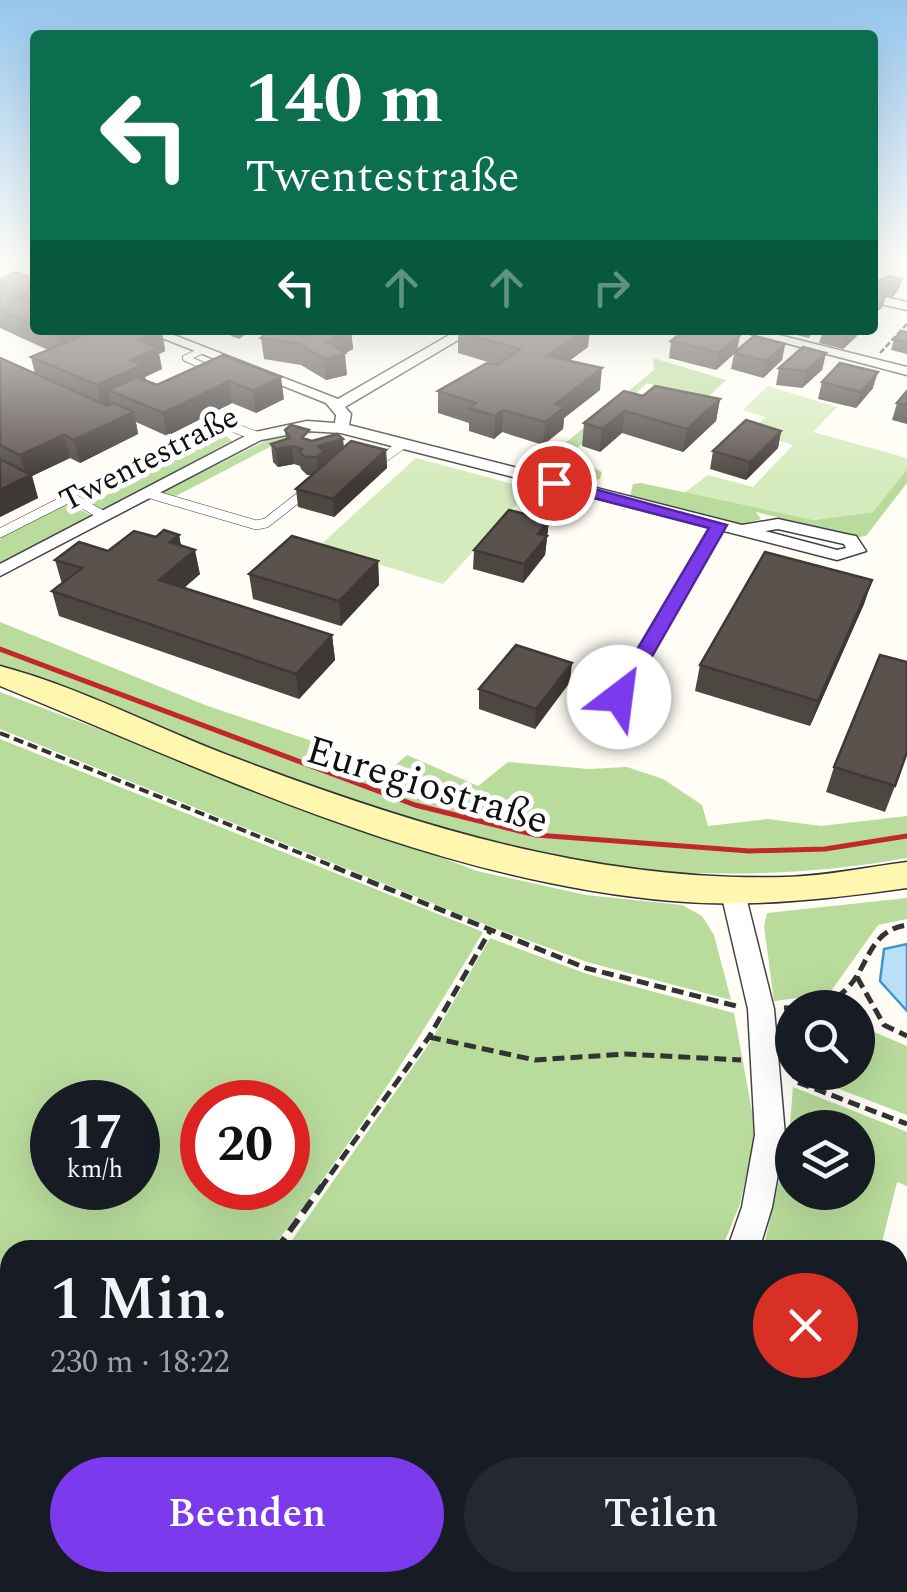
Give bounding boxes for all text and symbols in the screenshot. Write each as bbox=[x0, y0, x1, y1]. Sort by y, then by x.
text: 140 m bbox=[245, 47, 443, 153]
icon: left bbox=[80, 70, 210, 200]
text: Twentestraße bbox=[245, 143, 520, 212]
icon: left bbox=[269, 260, 324, 315]
icon: ahead bbox=[374, 260, 429, 315]
icon: ahead bbox=[479, 260, 534, 315]
icon: right bbox=[584, 260, 639, 315]
street label: Twentestraße bbox=[51, 393, 247, 525]
pin bbox=[512, 441, 597, 526]
icon: arrive bbox=[527, 456, 582, 511]
position arrow bbox=[567, 645, 671, 749]
street label: Euregiostraße bbox=[298, 720, 556, 852]
map controls bbox=[775, 990, 875, 1210]
button: search bbox=[775, 990, 875, 1090]
speed limit sign: 20 bbox=[180, 1080, 310, 1210]
text: 17 bbox=[67, 1095, 123, 1171]
button: layers bbox=[775, 1110, 875, 1210]
text: km/h bbox=[67, 1151, 123, 1189]
text: 1 Min. bbox=[50, 1254, 227, 1346]
button: close bbox=[753, 1273, 858, 1378]
text: 230 m · 18:22 bbox=[50, 1338, 230, 1387]
button: Beenden bbox=[50, 1457, 444, 1572]
button: Teilen bbox=[464, 1457, 858, 1572]

